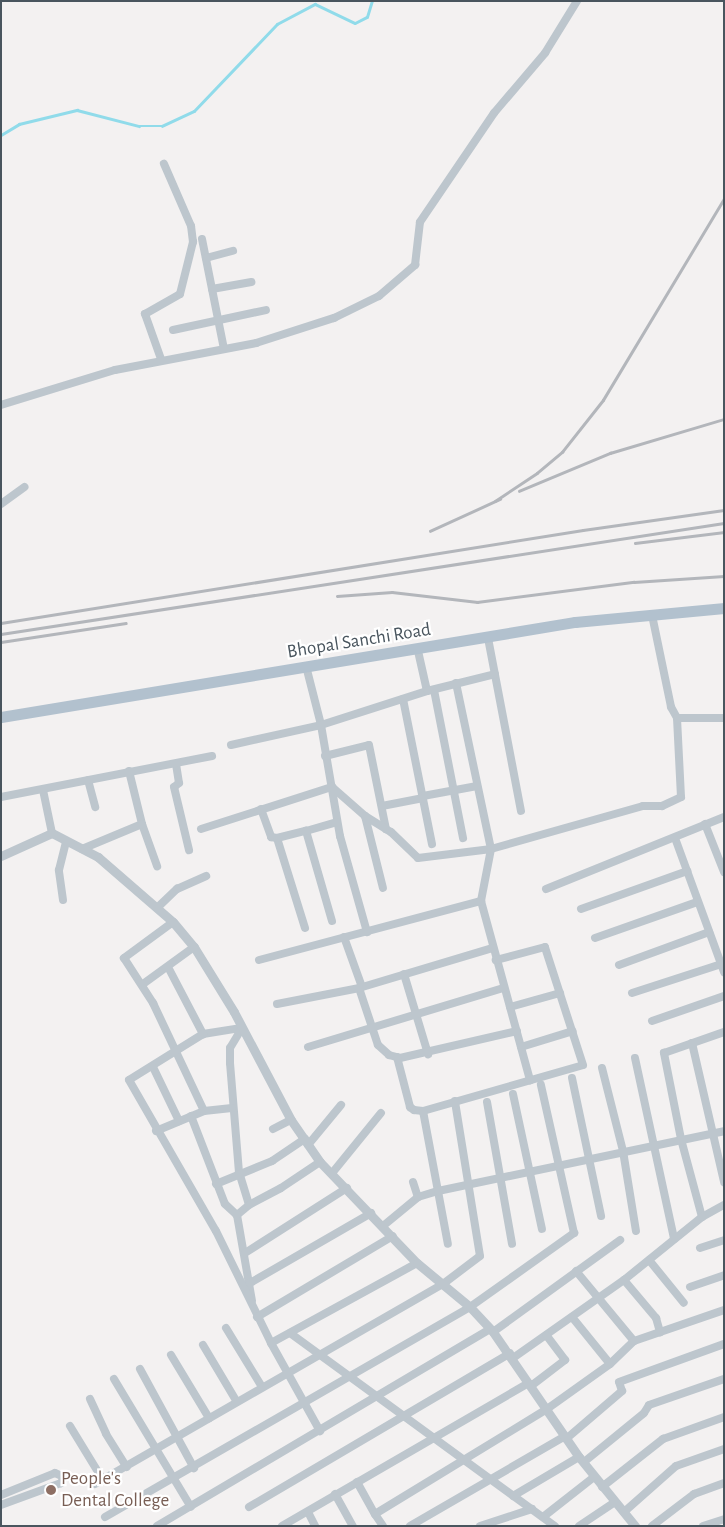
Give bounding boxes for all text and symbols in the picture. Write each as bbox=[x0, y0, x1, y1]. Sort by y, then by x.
street label: Bhopal Sanchi Road bbox=[285, 618, 433, 664]
place label: People's Dental College bbox=[61, 1468, 169, 1512]
marker: People's Dental College bbox=[45, 1484, 57, 1496]

